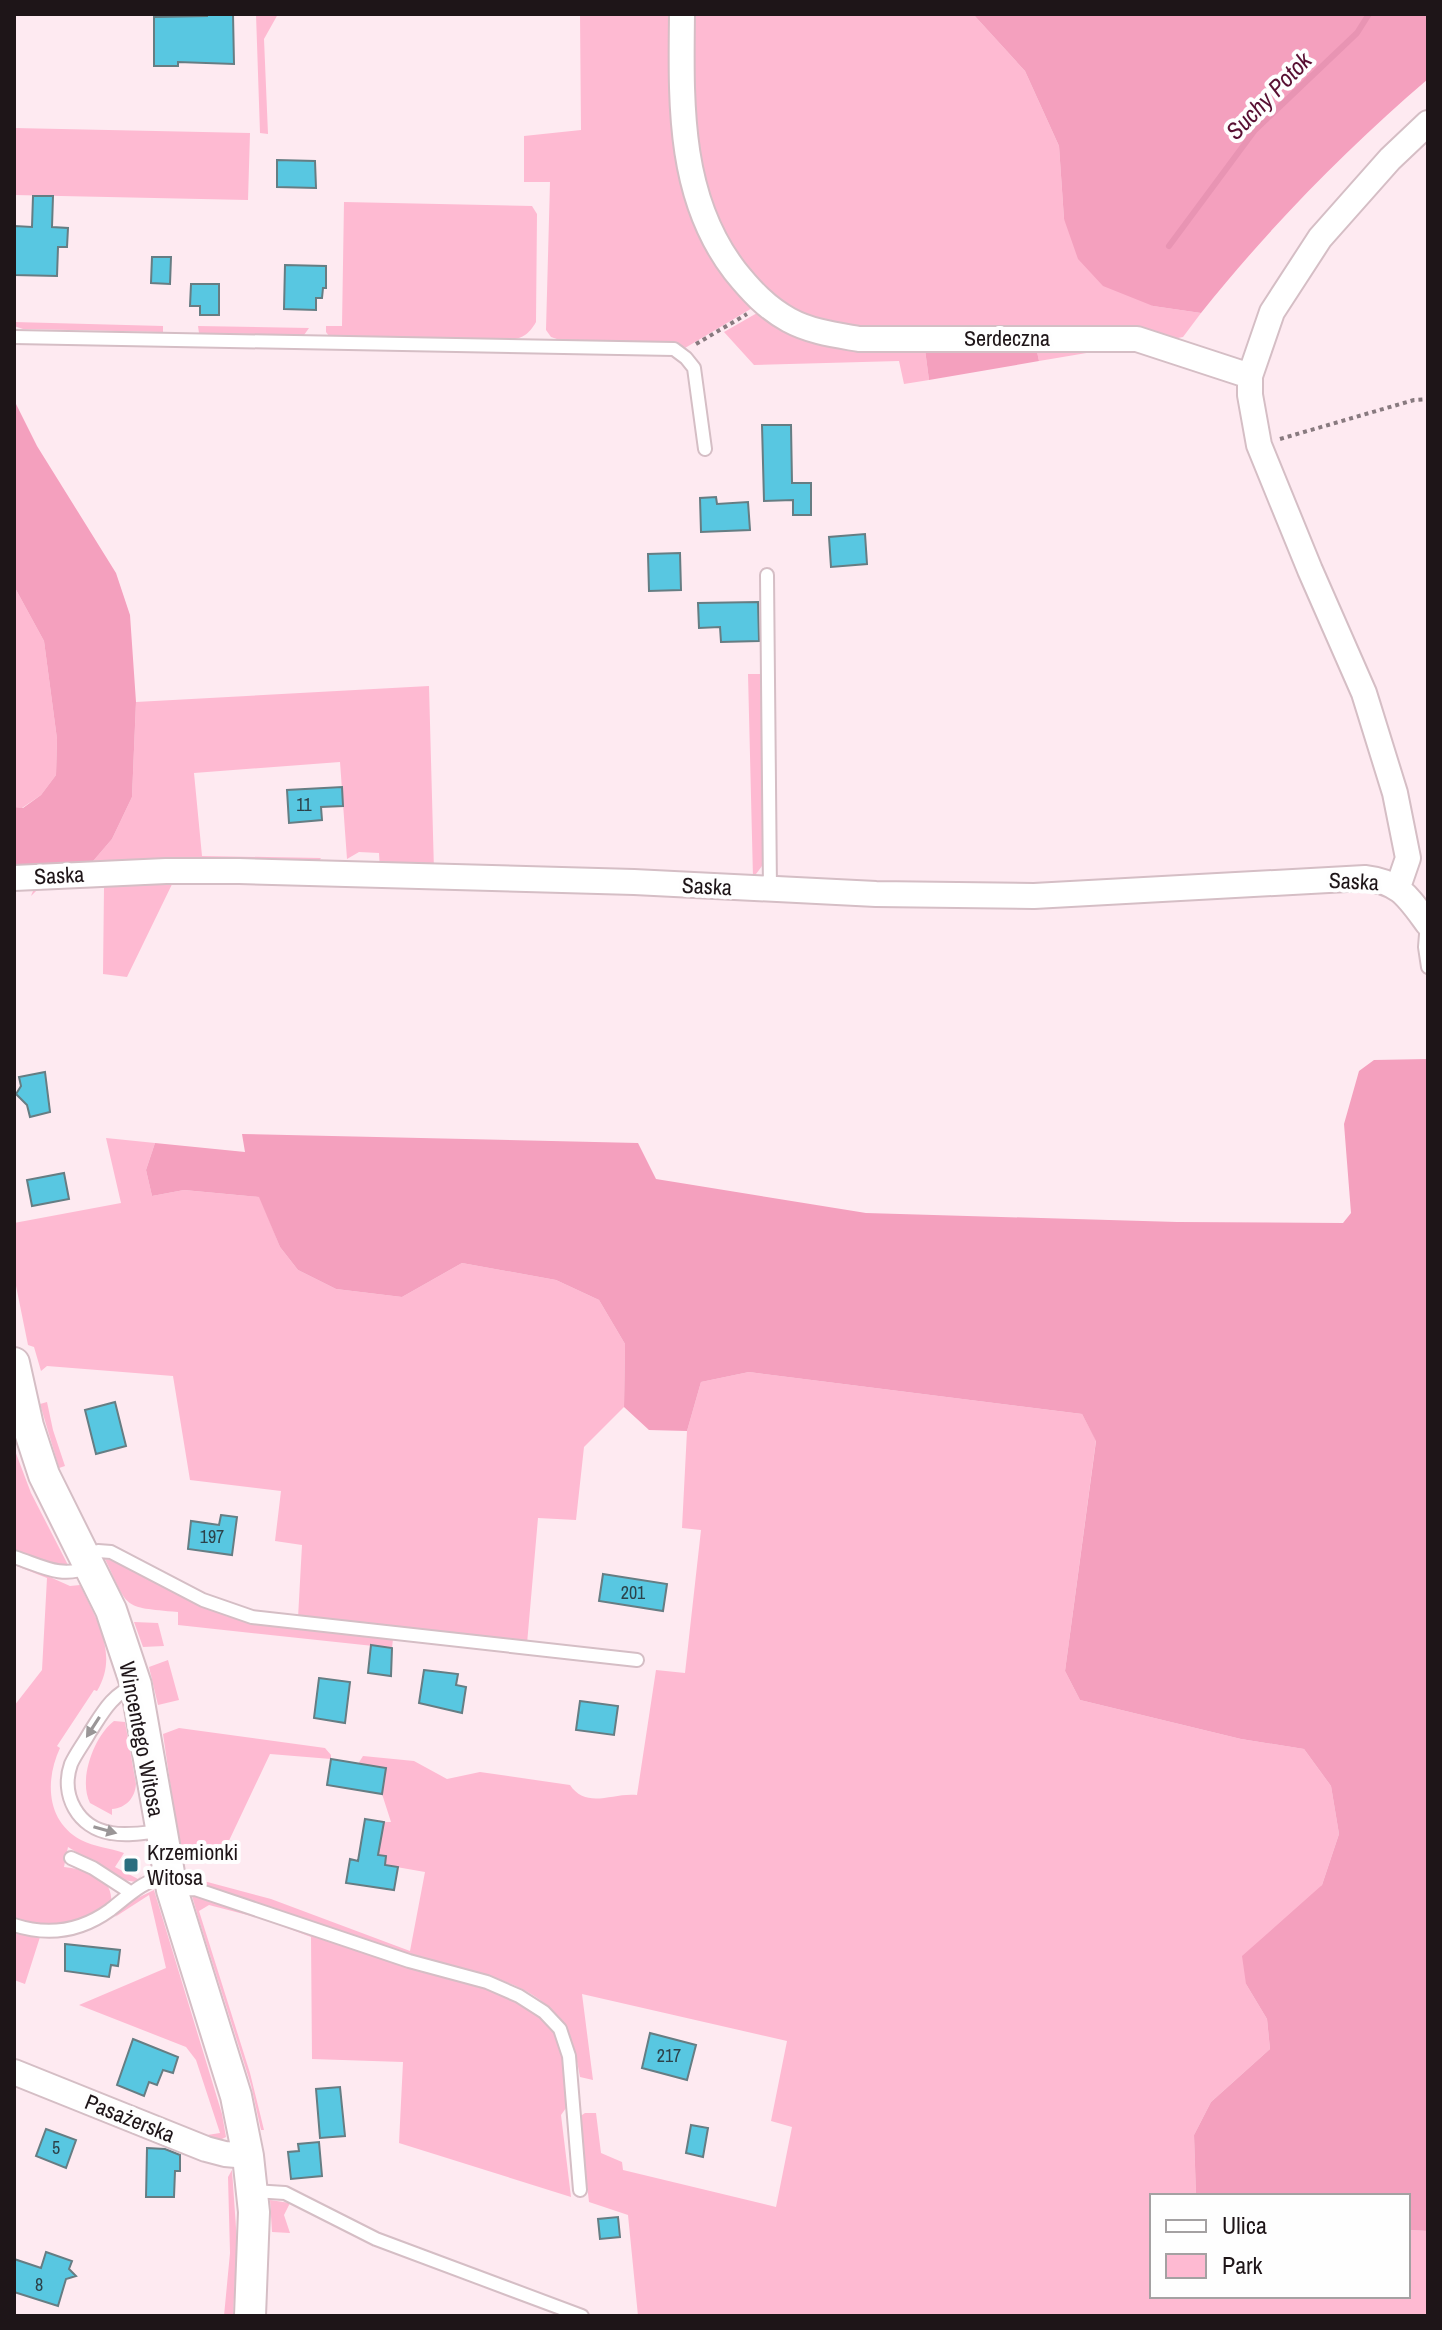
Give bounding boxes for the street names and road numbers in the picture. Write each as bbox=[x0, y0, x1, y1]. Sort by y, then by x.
street label: Serdeczna bbox=[964, 323, 1050, 353]
street label: Saska bbox=[33, 859, 85, 891]
street label: Saska bbox=[1328, 865, 1380, 897]
street label: Saska bbox=[681, 870, 733, 902]
street label: Wincentego Witosa bbox=[112, 1659, 172, 1819]
street label: Pasażerska bbox=[81, 2086, 179, 2150]

